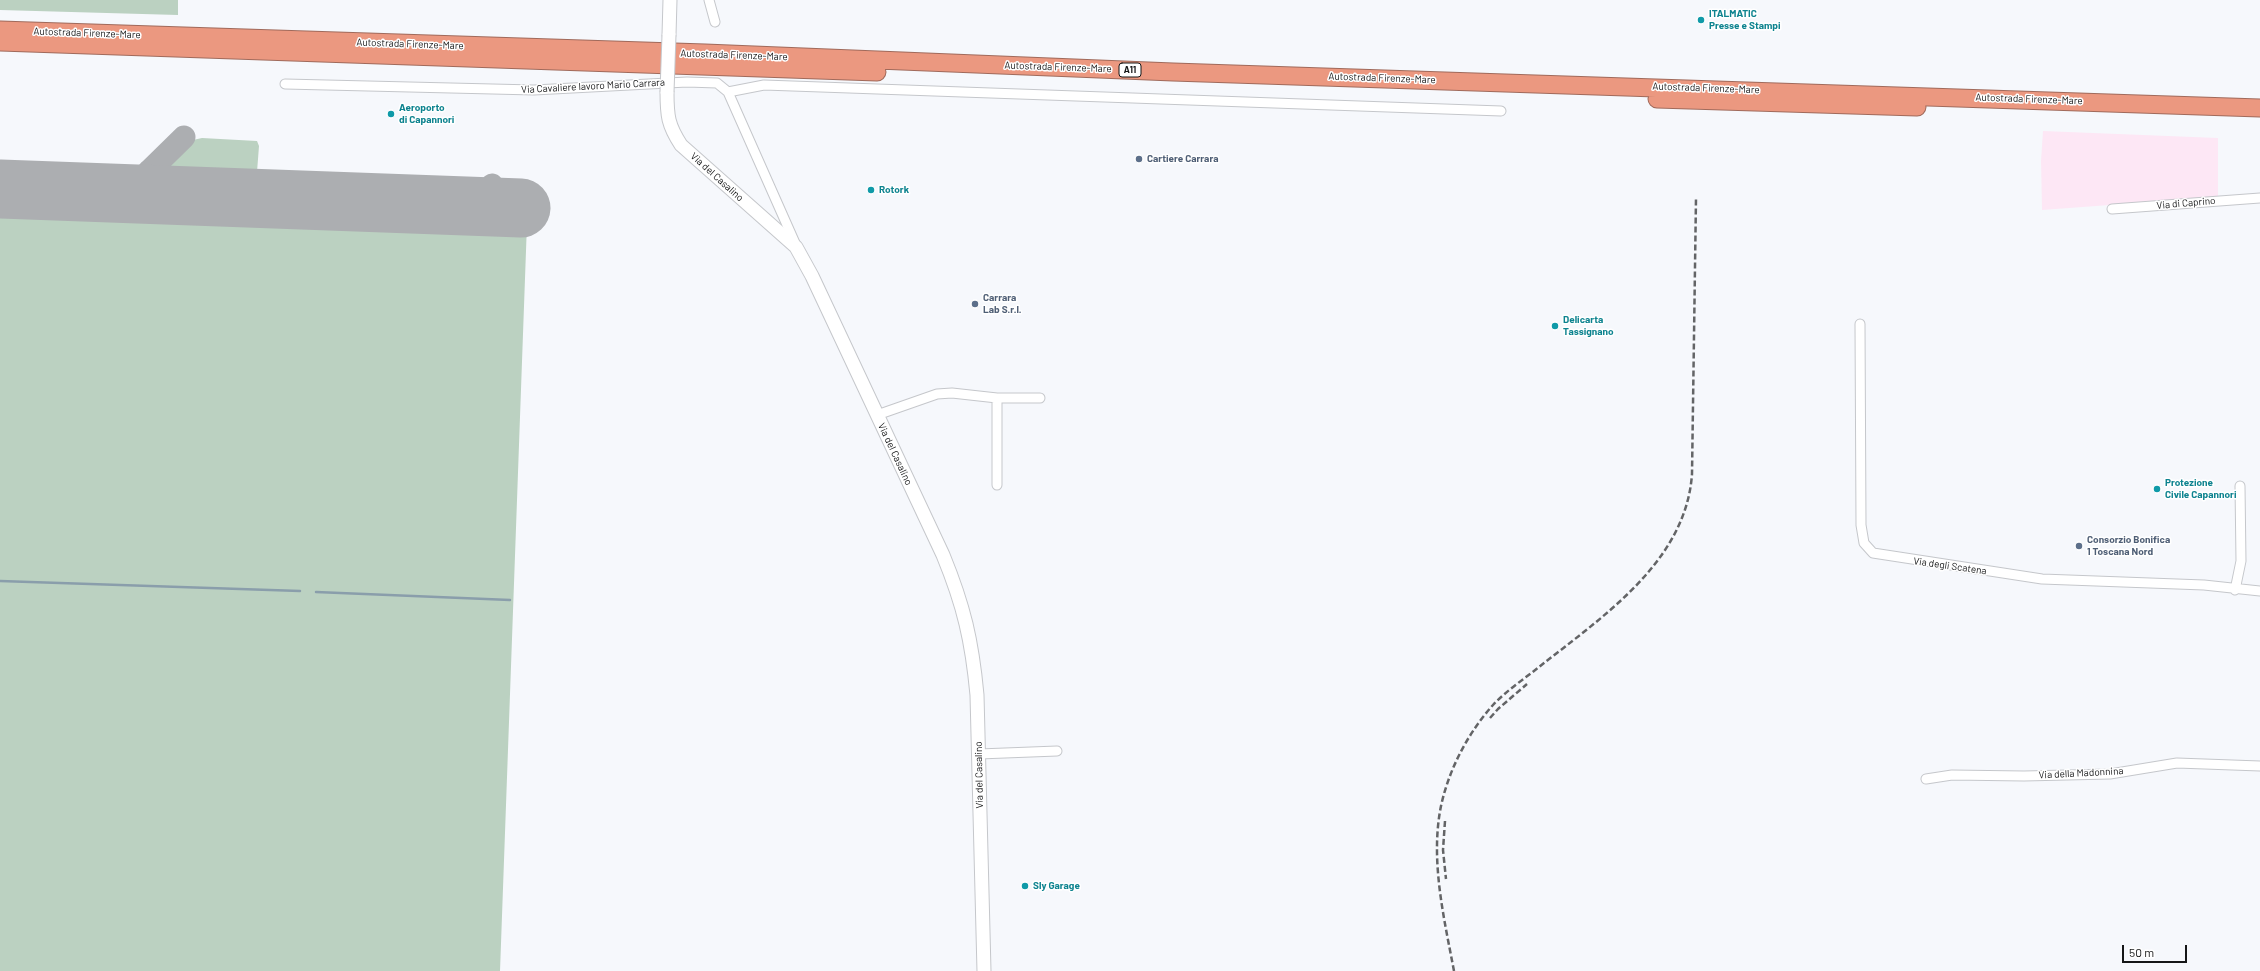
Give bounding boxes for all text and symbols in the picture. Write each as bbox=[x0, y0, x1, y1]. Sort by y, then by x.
place label: ITALMATIC Presse e Stampi bbox=[1709, 8, 1781, 32]
marker: ITALMATIC Presse e Stampi bbox=[1696, 15, 1706, 25]
street label: Autostrada Firenze-Mare bbox=[33, 25, 141, 41]
street label: Autostrada Firenze-Mare bbox=[356, 36, 464, 52]
street label: Autostrada Firenze-Mare bbox=[680, 47, 788, 63]
street label: Autostrada Firenze-Mare bbox=[1004, 59, 1112, 75]
road number: A11 bbox=[1119, 63, 1141, 77]
street label: Autostrada Firenze-Mare bbox=[1328, 70, 1436, 86]
street label: Via Cavaliere lavoro Mario Carrara bbox=[521, 76, 665, 96]
street label: Autostrada Firenze-Mare bbox=[1652, 80, 1760, 96]
street label: Autostrada Firenze-Mare bbox=[1975, 91, 2083, 107]
place label: Aeroporto di Capannori bbox=[399, 102, 454, 126]
marker: Aeroporto di Capannori bbox=[386, 109, 396, 119]
street label: Via del Casalino bbox=[688, 150, 746, 204]
place label: Cartiere Carrara bbox=[1147, 153, 1218, 165]
marker: Cartiere Carrara bbox=[1134, 154, 1144, 164]
place label: Rotork bbox=[879, 184, 909, 196]
marker: Rotork bbox=[866, 185, 876, 195]
street label: Via di Caprino bbox=[2156, 194, 2216, 212]
place label: Carrara Lab S.r.l. bbox=[983, 292, 1022, 316]
marker: Carrara Lab S.r.l. bbox=[970, 299, 980, 309]
place label: Delicarta Tassignano bbox=[1563, 314, 1614, 338]
marker: Delicarta Tassignano bbox=[1550, 321, 1560, 331]
street label: Via del Casalino bbox=[875, 421, 915, 487]
place label: Protezione Civile Capannori bbox=[2165, 477, 2236, 500]
marker: Protezione Civile Capannori bbox=[2152, 484, 2162, 494]
place label: Consorzio Bonifica 1 Toscana Nord bbox=[2087, 534, 2170, 558]
marker: Consorzio Bonifica 1 Toscana Nord bbox=[2074, 541, 2084, 551]
street label: Via degli Scatena bbox=[1913, 555, 1987, 577]
street label: Via del Casalino bbox=[972, 741, 986, 809]
street label: Via della Madonnina bbox=[2038, 765, 2124, 781]
place label: Sly Garage bbox=[1033, 880, 1080, 892]
marker: Sly Garage bbox=[1020, 881, 1030, 891]
scale bar bbox=[2124, 937, 2189, 963]
text: 50 m bbox=[2129, 945, 2154, 959]

